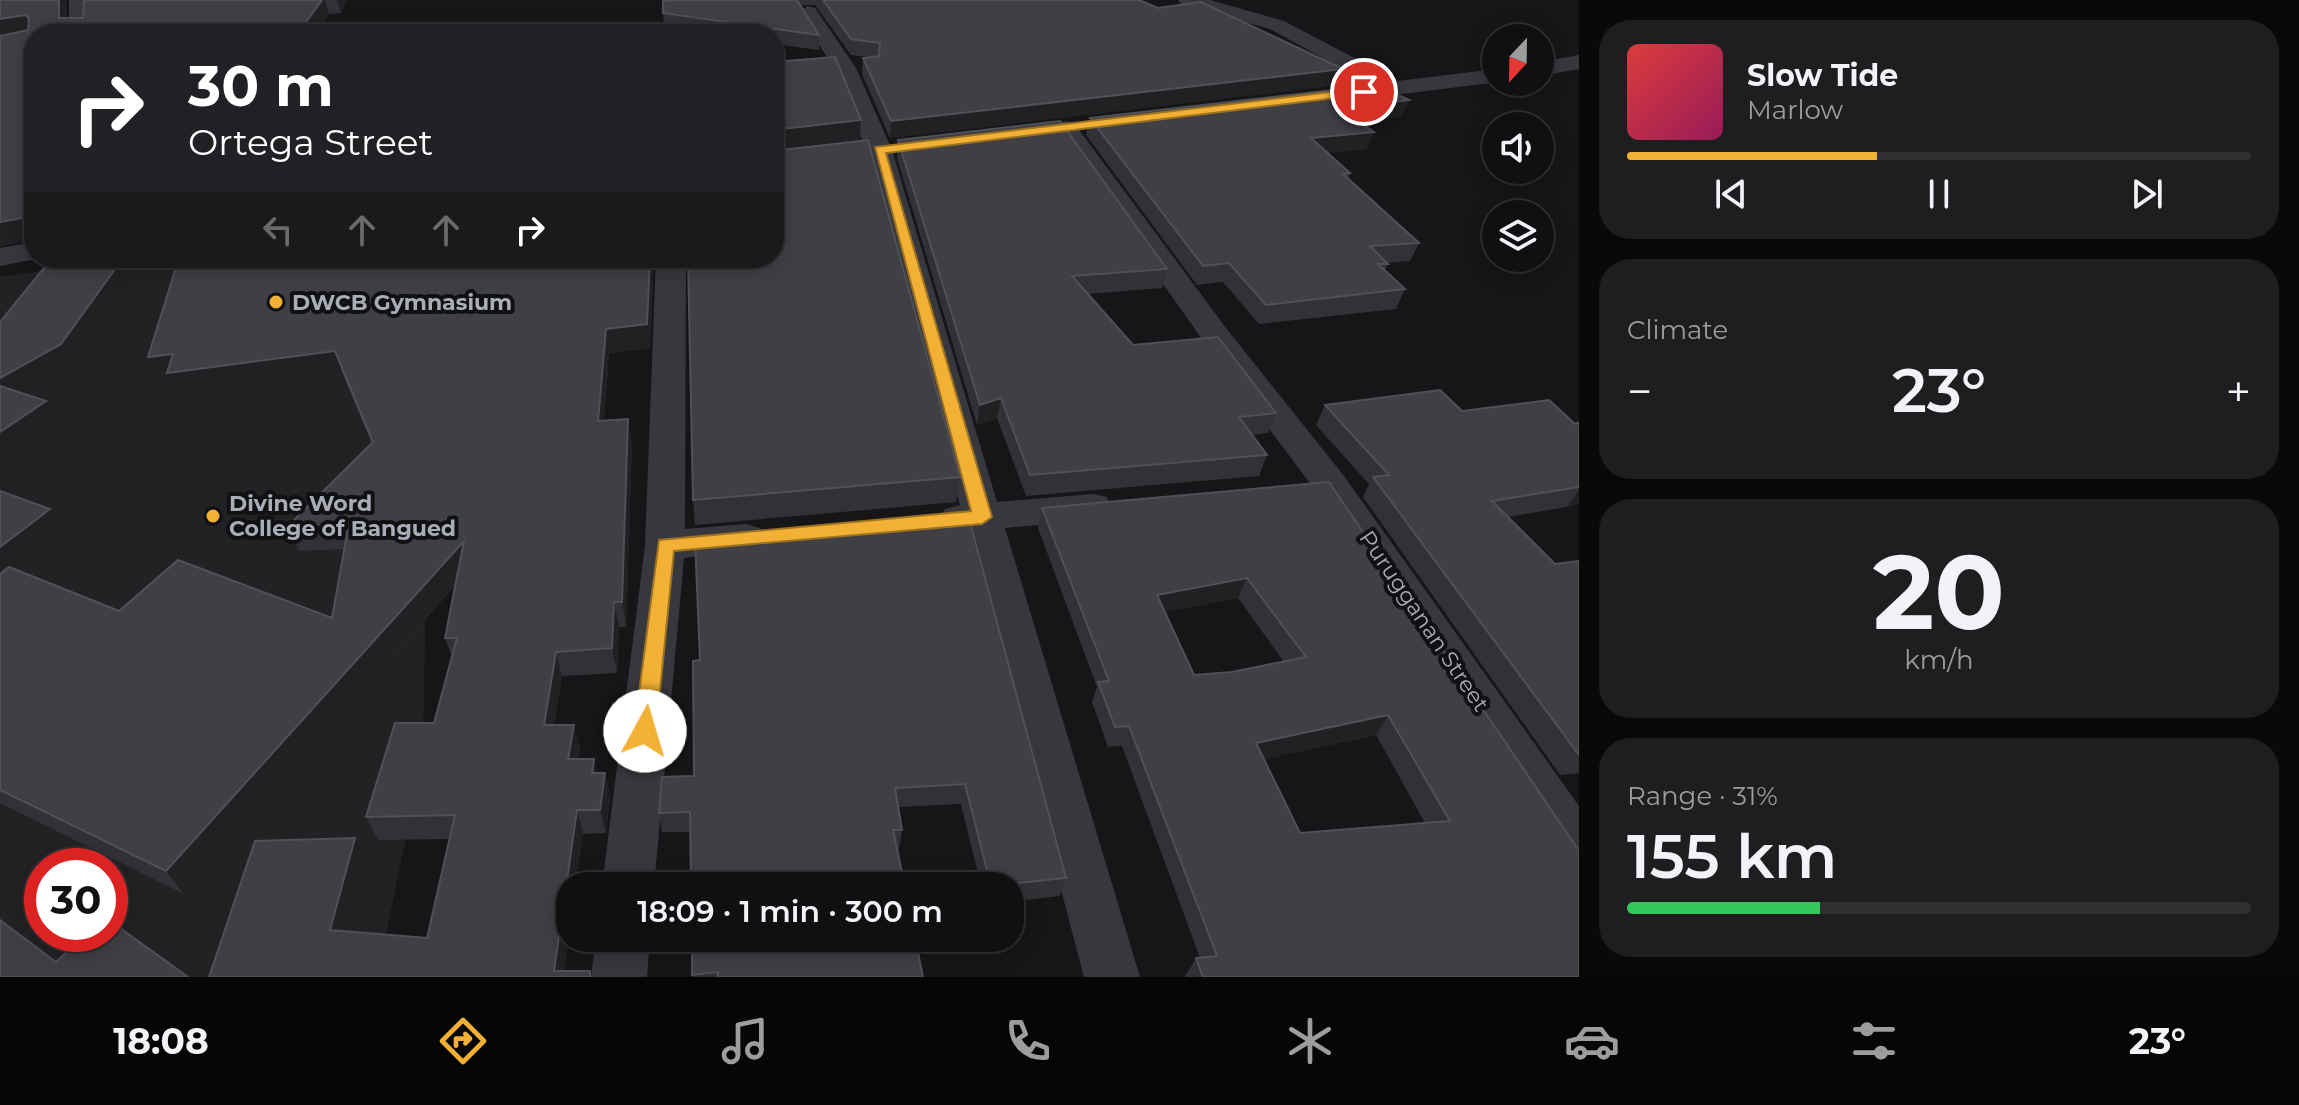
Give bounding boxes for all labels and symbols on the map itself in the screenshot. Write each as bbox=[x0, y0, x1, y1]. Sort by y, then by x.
north arrow bbox=[1482, 24, 1554, 96]
pin bbox=[1330, 58, 1398, 126]
place label: DWCB Gymnasium bbox=[292, 289, 512, 316]
marker: DWCB Gymnasium bbox=[267, 293, 285, 311]
place label: Divine Word College of Bangued bbox=[229, 490, 456, 542]
marker: Divine Word College of Bangued bbox=[204, 507, 222, 525]
street label: Purugganan Street bbox=[1353, 525, 1495, 717]
position arrow bbox=[603, 689, 687, 773]
speed limit sign: 30 bbox=[24, 848, 128, 952]

